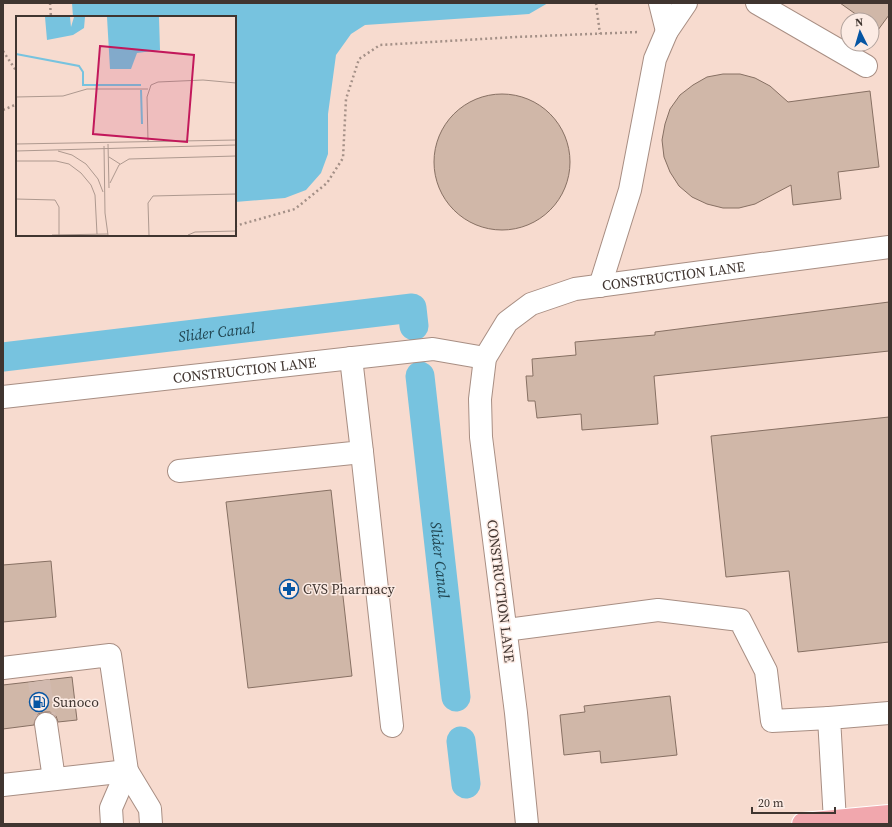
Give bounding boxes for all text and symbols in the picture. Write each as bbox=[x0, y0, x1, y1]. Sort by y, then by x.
north arrow bbox=[840, 12, 880, 52]
text: N bbox=[855, 15, 864, 30]
inset map bbox=[16, 16, 236, 236]
street label: CONSTRUCTION LANE bbox=[601, 256, 746, 295]
water label: Slider Canal bbox=[177, 316, 257, 346]
street label: CONSTRUCTION LANE bbox=[172, 352, 317, 388]
street label: CONSTRUCTION LANE bbox=[482, 518, 520, 664]
water label: Slider Canal bbox=[426, 521, 455, 600]
pharmacy icon: CVS Pharmacy bbox=[278, 578, 300, 600]
place label: CVS Pharmacy bbox=[303, 579, 395, 599]
fuel station icon: Sunoco bbox=[28, 691, 50, 713]
place label: Sunoco bbox=[53, 692, 99, 712]
scale bar bbox=[752, 789, 835, 815]
text: 20 m bbox=[758, 795, 784, 811]

